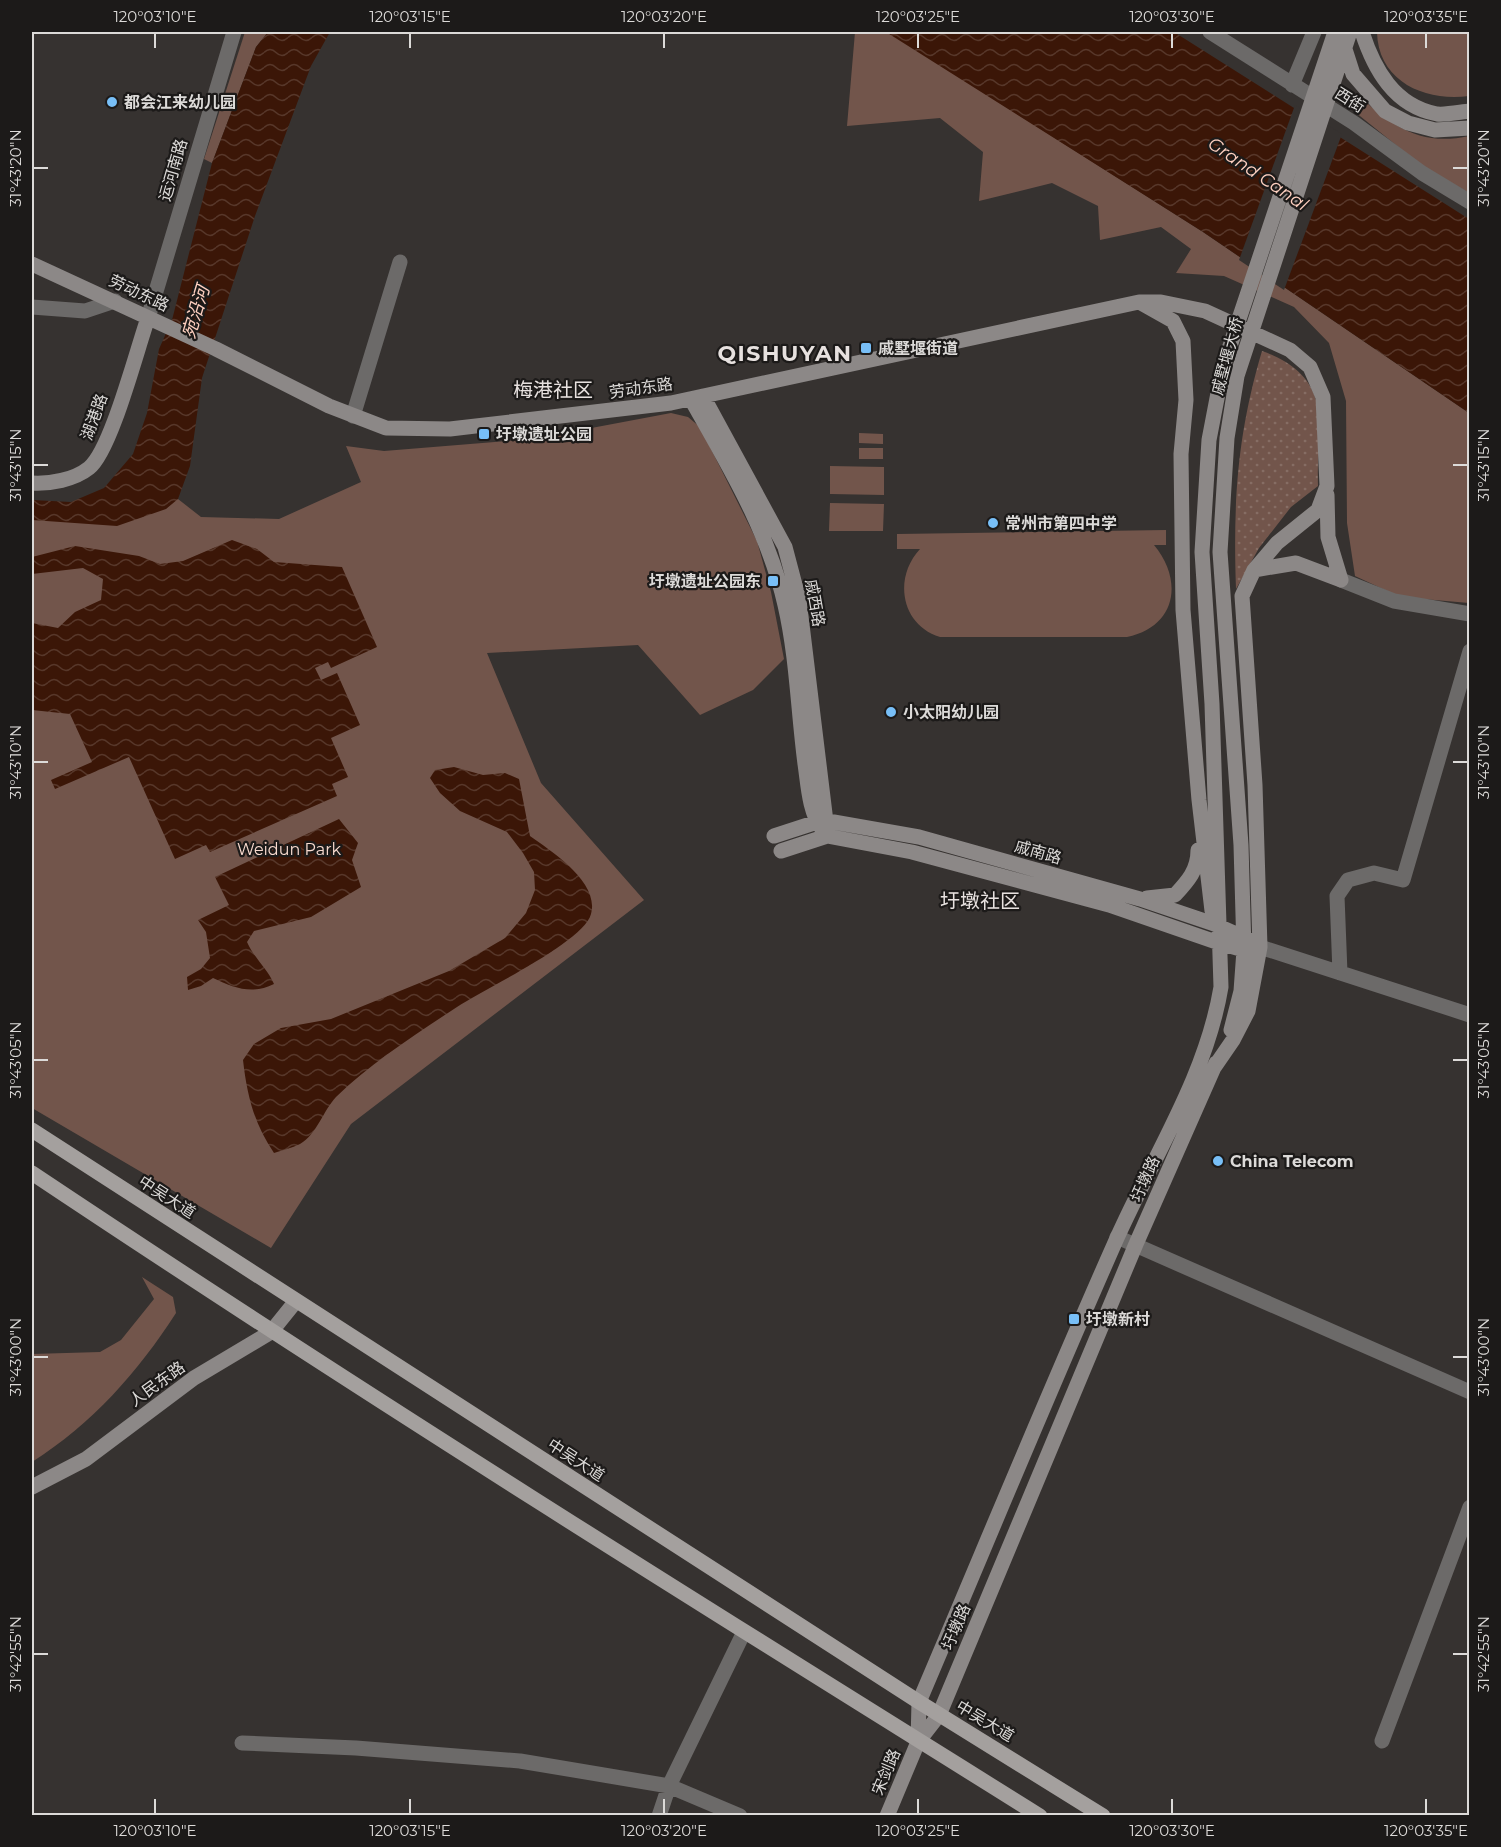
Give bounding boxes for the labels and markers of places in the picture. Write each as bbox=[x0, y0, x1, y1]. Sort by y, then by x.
place label: 都会江来幼儿园 bbox=[124, 93, 236, 112]
marker: 都会江来幼儿园 bbox=[105, 95, 119, 109]
place label: 戚墅堰街道 bbox=[878, 339, 958, 358]
marker: 戚墅堰街道 bbox=[859, 341, 873, 355]
place label: 圩墩遗址公园 bbox=[496, 425, 592, 444]
marker: 圩墩遗址公园 bbox=[477, 427, 491, 441]
place label: 常州市第四中学 bbox=[1005, 514, 1117, 533]
marker: 常州市第四中学 bbox=[986, 516, 1000, 530]
place label: 圩墩遗址公园东 bbox=[649, 572, 761, 591]
marker: 圩墩遗址公园东 bbox=[766, 574, 780, 588]
place label: 小太阳幼儿园 bbox=[903, 703, 999, 722]
marker: 小太阳幼儿园 bbox=[884, 705, 898, 719]
place label: China Telecom bbox=[1230, 1152, 1354, 1171]
marker: China Telecom bbox=[1211, 1154, 1225, 1168]
place label: 圩墩新村 bbox=[1086, 1310, 1150, 1329]
marker: 圩墩新村 bbox=[1067, 1312, 1081, 1326]

